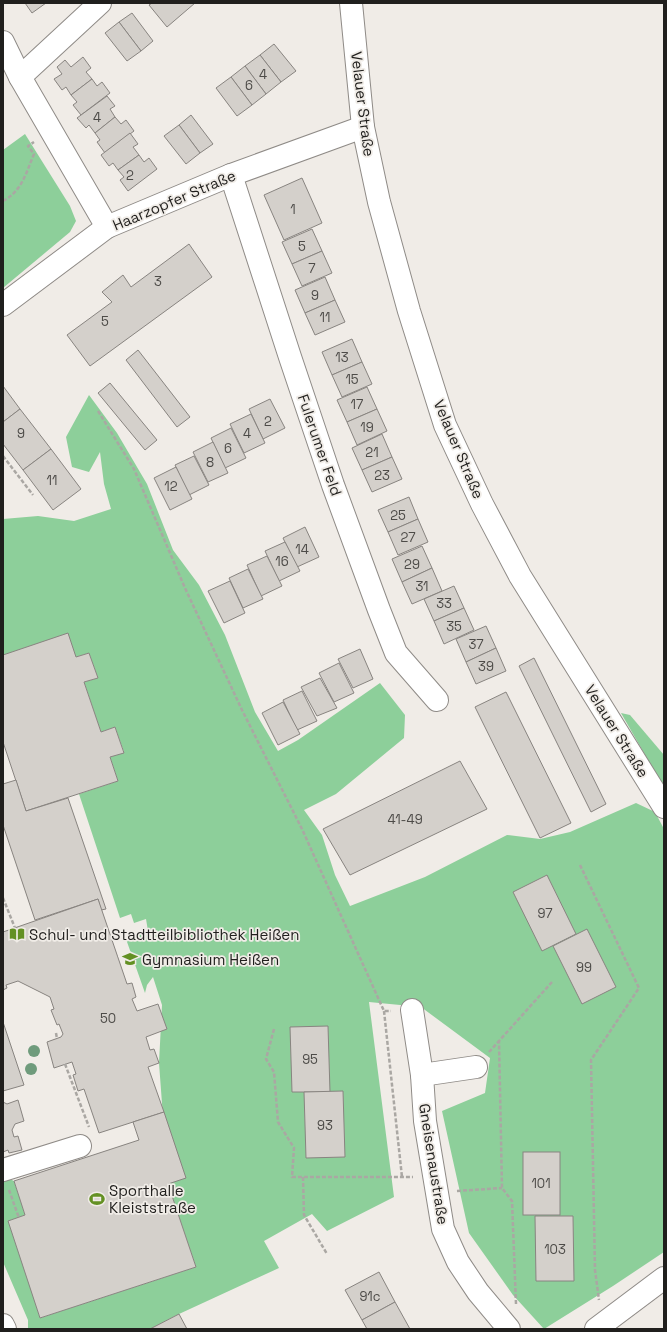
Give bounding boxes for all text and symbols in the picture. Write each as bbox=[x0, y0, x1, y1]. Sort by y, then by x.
street label: Velauer Straße bbox=[347, 50, 379, 158]
house number: 4 bbox=[259, 66, 267, 83]
house number: 6 bbox=[245, 77, 253, 94]
house number: 4 bbox=[93, 109, 101, 126]
street label: Haarzopfer Straße bbox=[110, 165, 239, 235]
house number: 2 bbox=[126, 167, 134, 184]
house number: 1 bbox=[290, 201, 296, 218]
house number: 5 bbox=[298, 238, 306, 255]
house number: 7 bbox=[308, 260, 316, 277]
house number: 3 bbox=[154, 273, 162, 290]
house number: 9 bbox=[311, 287, 319, 304]
house number: 11 bbox=[320, 309, 330, 326]
house number: 5 bbox=[101, 313, 109, 330]
house number: 13 bbox=[335, 349, 349, 366]
house number: 15 bbox=[345, 371, 359, 388]
street label: Fulerumer Feld bbox=[294, 392, 346, 498]
house number: 17 bbox=[351, 396, 363, 413]
street label: Velauer Straße bbox=[430, 397, 488, 501]
house number: 2 bbox=[264, 413, 272, 430]
house number: 19 bbox=[360, 419, 374, 436]
house number: 9 bbox=[17, 425, 25, 442]
house number: 4 bbox=[243, 425, 251, 442]
house number: 6 bbox=[224, 440, 232, 457]
house number: 21 bbox=[365, 444, 379, 461]
house number: 8 bbox=[206, 454, 214, 471]
house number: 23 bbox=[374, 467, 390, 484]
house number: 11 bbox=[47, 472, 57, 489]
house number: 12 bbox=[164, 478, 178, 495]
house number: 25 bbox=[390, 507, 406, 524]
house number: 27 bbox=[400, 529, 416, 546]
house number: 14 bbox=[295, 541, 309, 558]
house number: 16 bbox=[275, 553, 289, 570]
house number: 29 bbox=[404, 556, 420, 573]
house number: 31 bbox=[415, 578, 429, 595]
house number: 33 bbox=[436, 595, 452, 612]
house number: 35 bbox=[446, 618, 462, 635]
house number: 37 bbox=[468, 636, 484, 653]
house number: 39 bbox=[478, 658, 494, 675]
street label: Velauer Straße bbox=[581, 681, 653, 781]
house number: 41-49 bbox=[387, 811, 423, 828]
house number: 97 bbox=[537, 905, 553, 922]
library icon: Schul- und Stadtteilbibliothek Heißen bbox=[8, 925, 26, 943]
place label: Schul- und Stadtteilbibliothek Heißen bbox=[29, 925, 299, 944]
school or university icon: Gymnasium Heißen bbox=[121, 950, 139, 968]
place label: Gymnasium Heißen bbox=[142, 950, 279, 969]
house number: 99 bbox=[576, 959, 592, 976]
house number: 50 bbox=[100, 1010, 116, 1027]
house number: 95 bbox=[302, 1051, 318, 1068]
street label: Gneisenaustraße bbox=[415, 1102, 453, 1226]
house number: 93 bbox=[317, 1117, 333, 1134]
house number: 101 bbox=[531, 1175, 551, 1192]
place label: Sporthalle Kleiststraße bbox=[109, 1181, 196, 1217]
sports icon: Sporthalle Kleiststraße bbox=[88, 1190, 106, 1208]
house number: 103 bbox=[544, 1241, 566, 1258]
house number: 91c bbox=[359, 1288, 381, 1305]

